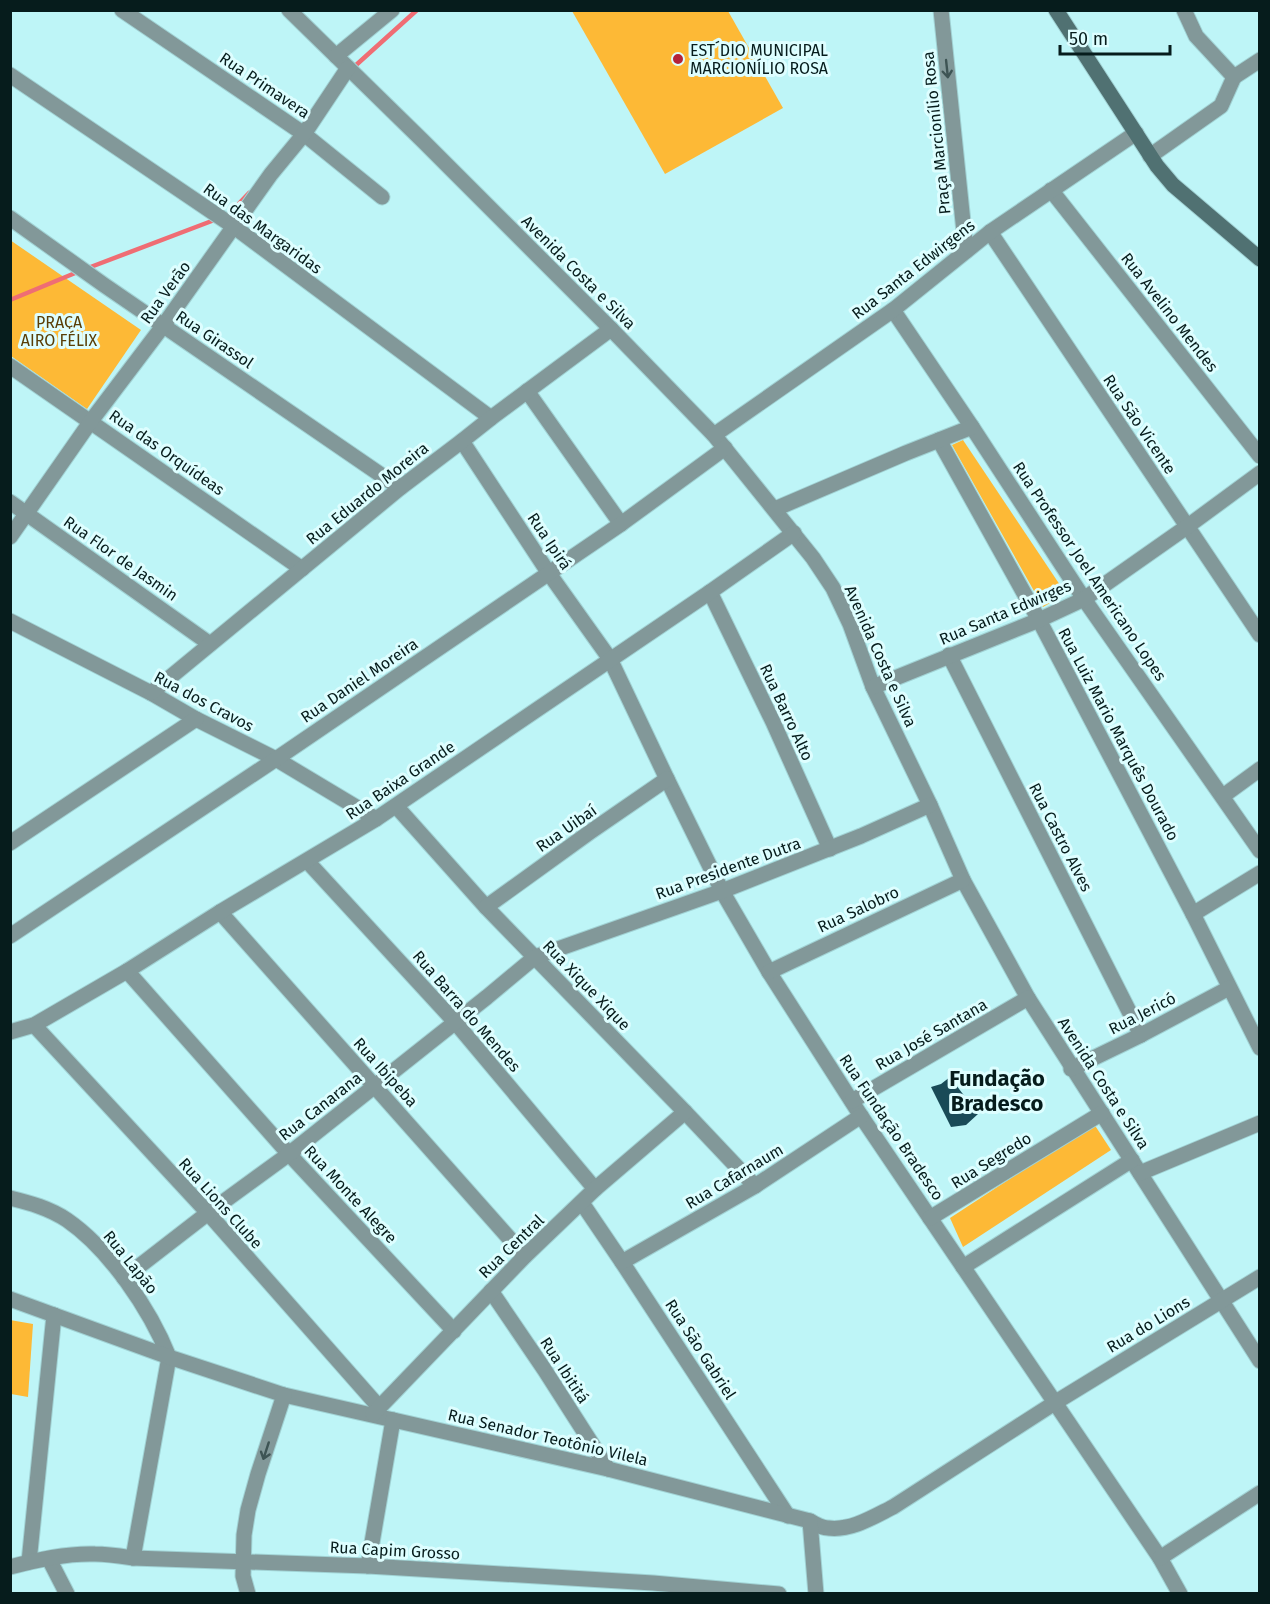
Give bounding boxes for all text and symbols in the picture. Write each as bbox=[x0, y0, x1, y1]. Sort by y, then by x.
scale bar bbox=[1060, 18, 1170, 56]
text: 50 m bbox=[1069, 28, 1108, 50]
place label: EST´DIO MUNICIPAL MARCIONÍLIO ROSA bbox=[690, 40, 829, 78]
street label: Rua Primavera bbox=[216, 48, 313, 123]
street label: Praça Marcionílio Rosa bbox=[918, 50, 955, 215]
marker: EST´DIO MUNICIPAL MARCIONÍLIO ROSA bbox=[671, 52, 685, 66]
one-way arrow bbox=[942, 58, 953, 78]
street label: Rua das Margaridas bbox=[200, 179, 326, 278]
street label: Avenida Costa e Silva bbox=[518, 211, 640, 333]
street label: Rua Santa Edwirgens bbox=[848, 216, 979, 323]
street label: Rua Avelino Mendes bbox=[1117, 249, 1222, 376]
street label: Rua Verão bbox=[136, 257, 194, 327]
street label: Rua Girassol bbox=[172, 307, 257, 372]
park label: PRAÇA AIRO FÉLIX bbox=[21, 313, 98, 350]
street label: Rua São Vicente bbox=[1099, 371, 1180, 478]
street label: Rua das Orquídeas bbox=[106, 406, 228, 499]
street label: Rua Eduardo Moreira bbox=[302, 438, 432, 548]
street label: Rua Professor Joel Americano Lopes bbox=[1009, 458, 1170, 685]
street label: Rua Ipirá bbox=[524, 509, 576, 574]
street label: Rua Flor de Jasmin bbox=[60, 512, 181, 605]
street label: Rua Santa Edwirges bbox=[936, 576, 1074, 649]
street label: Avenida Costa e Silva bbox=[841, 582, 920, 730]
street label: Rua Luiz Mario Marquês Dourado bbox=[1054, 624, 1183, 844]
street label: Rua Daniel Moreira bbox=[297, 634, 422, 727]
street label: Rua Barro Alto bbox=[756, 661, 817, 764]
street label: Rua dos Cravos bbox=[151, 667, 257, 736]
street label: Rua Baixa Grande bbox=[342, 737, 458, 824]
street label: Rua Castro Alves bbox=[1025, 780, 1096, 895]
street label: Rua Uibaí bbox=[532, 800, 601, 856]
street label: Rua Presidente Dutra bbox=[653, 833, 803, 904]
street label: Rua Salobro bbox=[814, 882, 902, 937]
street label: Rua Xique Xique bbox=[539, 936, 634, 1034]
street label: Rua Barra do Mendes bbox=[409, 947, 524, 1076]
street label: Rua Jericó bbox=[1105, 988, 1179, 1038]
street label: Rua José Santana bbox=[872, 995, 990, 1074]
street label: Avenida Costa e Silva bbox=[1054, 1014, 1153, 1153]
street label: Rua Ibipeba bbox=[349, 1034, 422, 1111]
street label: Rua Fundação Bradesco bbox=[835, 1050, 948, 1205]
district label: Fundação Bradesco bbox=[949, 1065, 1045, 1117]
street label: Rua Canarana bbox=[275, 1068, 366, 1145]
street label: Rua Segredo bbox=[948, 1128, 1035, 1193]
street label: Rua Cafarnaum bbox=[682, 1140, 786, 1213]
street label: Rua Monte Alegre bbox=[300, 1141, 401, 1247]
street label: Rua Lions Clube bbox=[175, 1154, 266, 1253]
street label: Rua Central bbox=[475, 1210, 548, 1282]
street label: Rua Lapão bbox=[99, 1227, 162, 1298]
street label: Rua do Lions bbox=[1103, 1292, 1193, 1357]
street label: Rua São Gabriel bbox=[661, 1296, 740, 1403]
street label: Rua Ibititá bbox=[536, 1334, 593, 1407]
street label: Rua Senador Teotônio Vilela bbox=[446, 1405, 650, 1470]
one-way arrow bbox=[260, 1441, 271, 1460]
street label: Rua Capim Grosso bbox=[329, 1538, 461, 1563]

